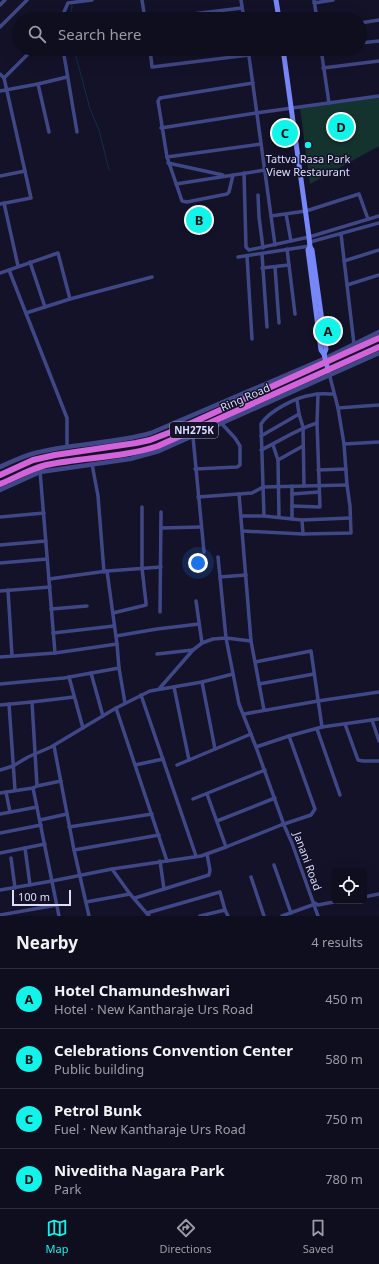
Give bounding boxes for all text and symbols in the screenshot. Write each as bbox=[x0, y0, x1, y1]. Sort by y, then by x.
search box bbox=[12, 12, 367, 56]
icon: search bbox=[26, 23, 48, 45]
text: Search here bbox=[58, 24, 141, 44]
pin: D bbox=[328, 112, 354, 142]
pin: C bbox=[272, 118, 298, 148]
marker: Tattva Rasa Park View Restaurant bbox=[303, 140, 313, 150]
place label: Tattva Rasa Park View Restaurant bbox=[266, 151, 350, 179]
pin: B bbox=[186, 205, 212, 235]
pin: A bbox=[315, 316, 341, 346]
street label: Ring Road bbox=[218, 379, 272, 415]
road number: NH275K bbox=[170, 422, 218, 438]
your location bbox=[188, 553, 208, 573]
street label: Janani Road bbox=[290, 829, 325, 892]
map controls bbox=[331, 868, 367, 904]
button: locate bbox=[331, 868, 367, 904]
scale bar bbox=[12, 888, 71, 907]
text: 100 m bbox=[18, 889, 50, 904]
text: Nearby bbox=[16, 931, 78, 954]
text: 4 results bbox=[311, 933, 363, 951]
text: Hotel Chamundeshwari bbox=[54, 980, 230, 1000]
text: A bbox=[25, 990, 34, 1008]
text: 450 m bbox=[325, 990, 363, 1008]
text: Hotel · New Kantharaje Urs Road bbox=[54, 1000, 253, 1018]
text: Celebrations Convention Center bbox=[54, 1040, 293, 1060]
text: B bbox=[25, 1050, 33, 1068]
text: 580 m bbox=[325, 1050, 363, 1068]
text: Public building bbox=[54, 1060, 144, 1078]
text: Petrol Bunk bbox=[54, 1100, 142, 1120]
text: C bbox=[25, 1110, 33, 1128]
text: 750 m bbox=[325, 1110, 363, 1128]
text: Fuel · New Kantharaje Urs Road bbox=[54, 1120, 246, 1138]
text: Niveditha Nagara Park bbox=[54, 1160, 225, 1180]
text: D bbox=[24, 1170, 34, 1188]
text: 780 m bbox=[325, 1170, 363, 1188]
text: Park bbox=[54, 1180, 81, 1198]
tab: Map bbox=[46, 1217, 68, 1256]
tab: Directions bbox=[159, 1217, 212, 1256]
tab: Saved bbox=[303, 1217, 333, 1256]

